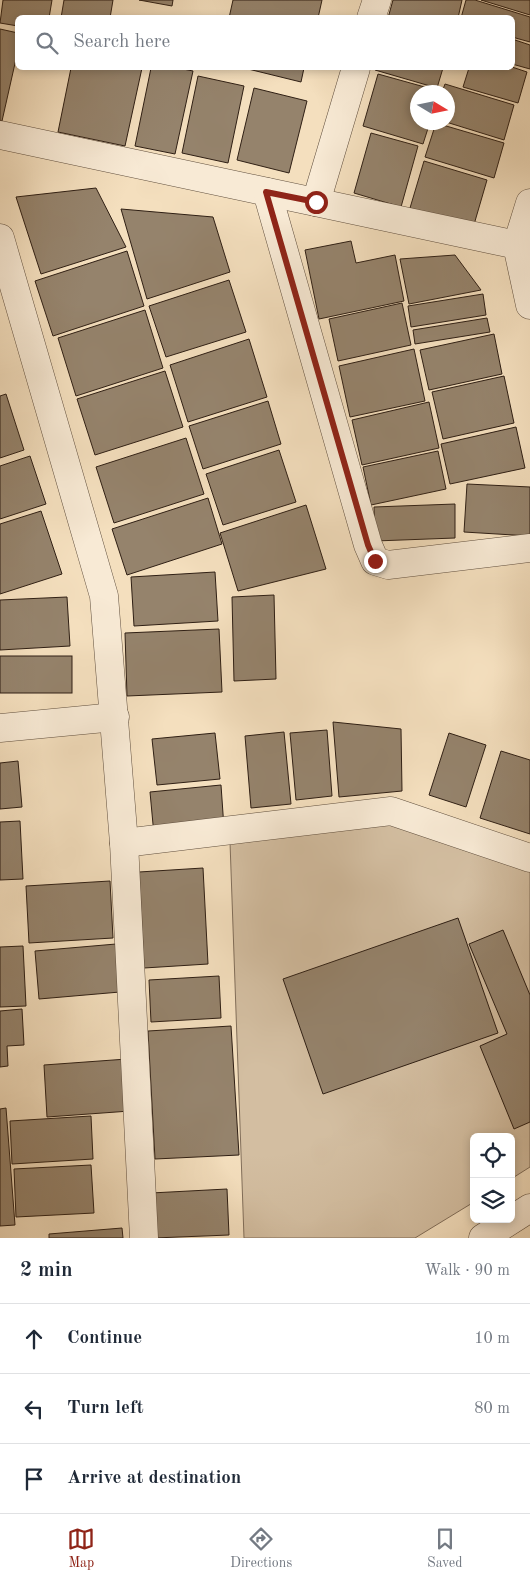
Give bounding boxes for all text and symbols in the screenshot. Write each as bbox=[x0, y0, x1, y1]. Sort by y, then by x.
search box bbox=[15, 15, 515, 70]
icon: search bbox=[33, 29, 61, 57]
text: Search here bbox=[73, 33, 170, 52]
north arrow bbox=[410, 85, 455, 130]
route start bbox=[305, 191, 328, 214]
route end bbox=[364, 550, 387, 573]
map controls bbox=[470, 1133, 515, 1223]
button: locate bbox=[470, 1133, 515, 1178]
button: layers bbox=[470, 1178, 515, 1223]
text: 2 min bbox=[20, 1260, 73, 1281]
text: Walk · 90 m bbox=[424, 1263, 510, 1279]
icon: ahead bbox=[20, 1325, 48, 1353]
text: Continue bbox=[67, 1329, 142, 1348]
text: 10 m bbox=[474, 1331, 510, 1347]
icon: left bbox=[20, 1395, 48, 1423]
text: Turn left bbox=[67, 1399, 144, 1418]
text: 80 m bbox=[474, 1401, 510, 1417]
icon: arrive bbox=[20, 1465, 48, 1493]
text: Arrive at destination bbox=[67, 1469, 241, 1488]
tab: Map bbox=[67, 1525, 95, 1572]
tab: Directions bbox=[230, 1525, 292, 1572]
tab: Saved bbox=[427, 1525, 463, 1572]

